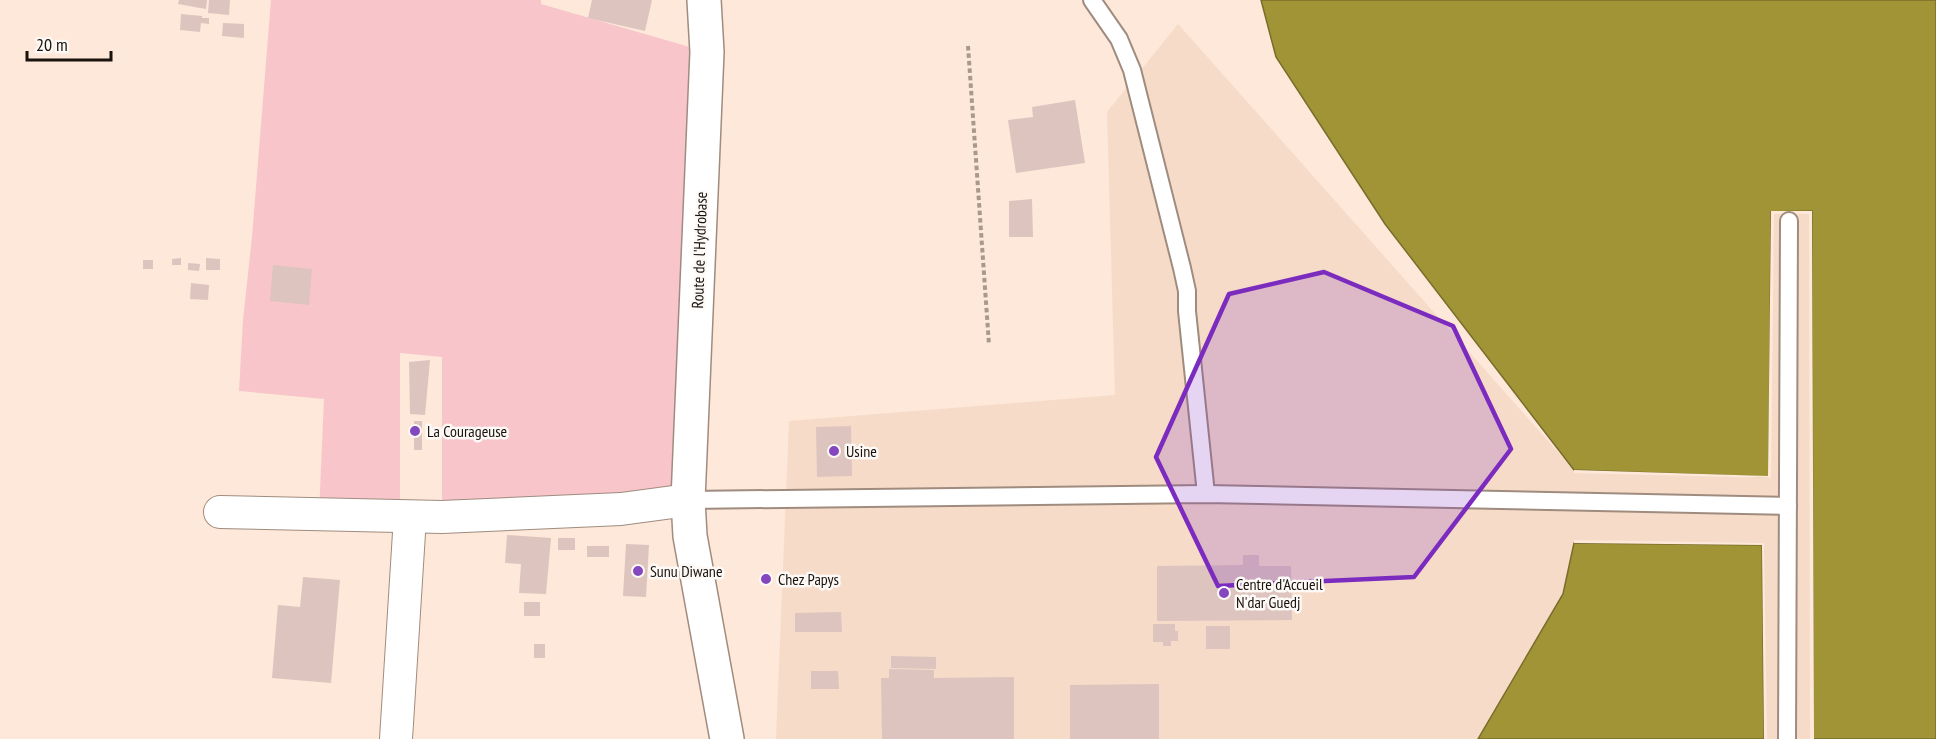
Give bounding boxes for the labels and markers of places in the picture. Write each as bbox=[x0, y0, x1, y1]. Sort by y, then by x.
place label: La Courageuse bbox=[427, 421, 507, 441]
marker: La Courageuse bbox=[408, 424, 422, 438]
place label: Usine bbox=[846, 441, 877, 461]
marker: Usine bbox=[827, 444, 841, 458]
place label: Sunu Diwane bbox=[650, 561, 723, 581]
marker: Sunu Diwane bbox=[631, 564, 645, 578]
place label: Chez Papys bbox=[778, 569, 839, 589]
marker: Chez Papys bbox=[759, 572, 773, 586]
place label: Centre d'Accueil N'dar Guedj bbox=[1236, 574, 1323, 612]
marker: Centre d'Accueil N'dar Guedj bbox=[1217, 586, 1231, 600]

